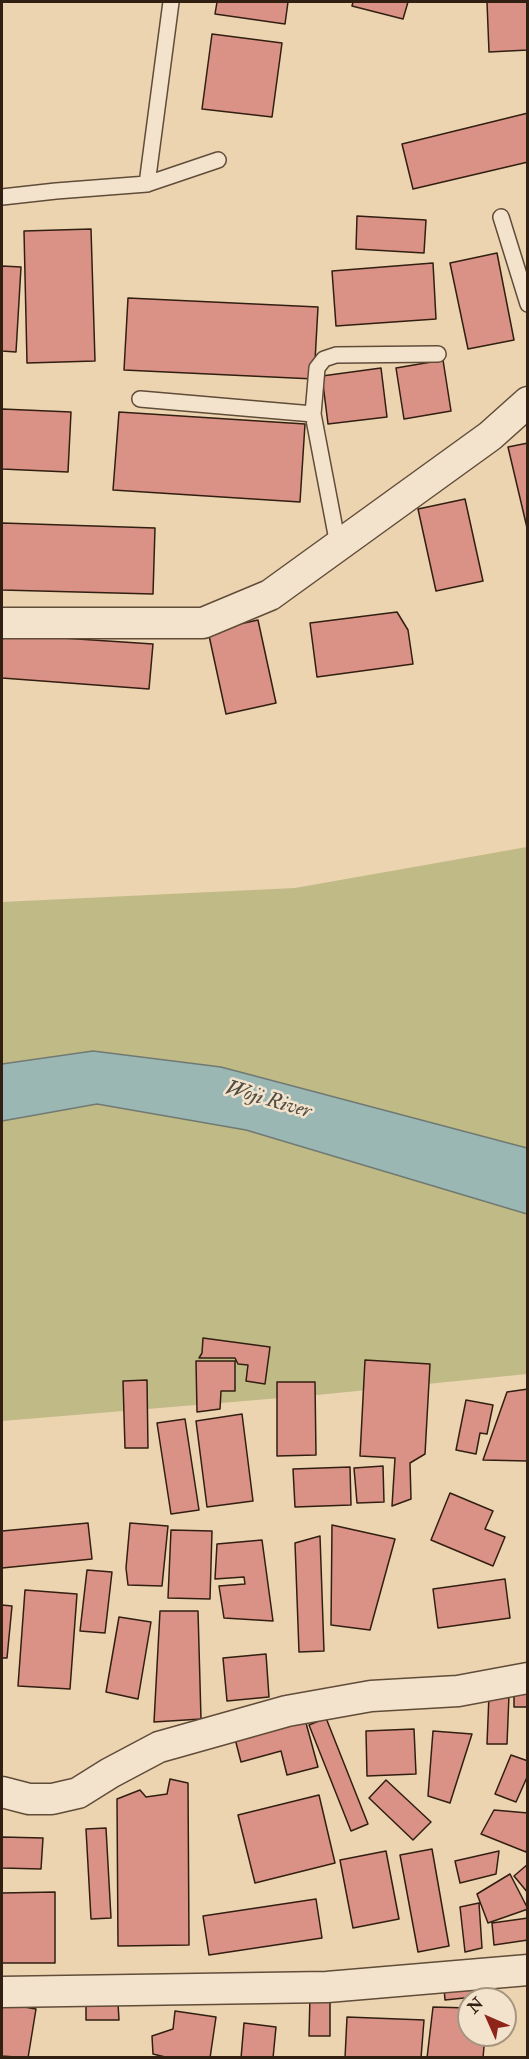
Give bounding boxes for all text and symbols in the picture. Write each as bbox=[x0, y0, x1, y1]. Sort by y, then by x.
water label: Woji River bbox=[222, 1077, 314, 1125]
north arrow bbox=[457, 1987, 517, 2047]
text: N bbox=[464, 1994, 488, 2018]

